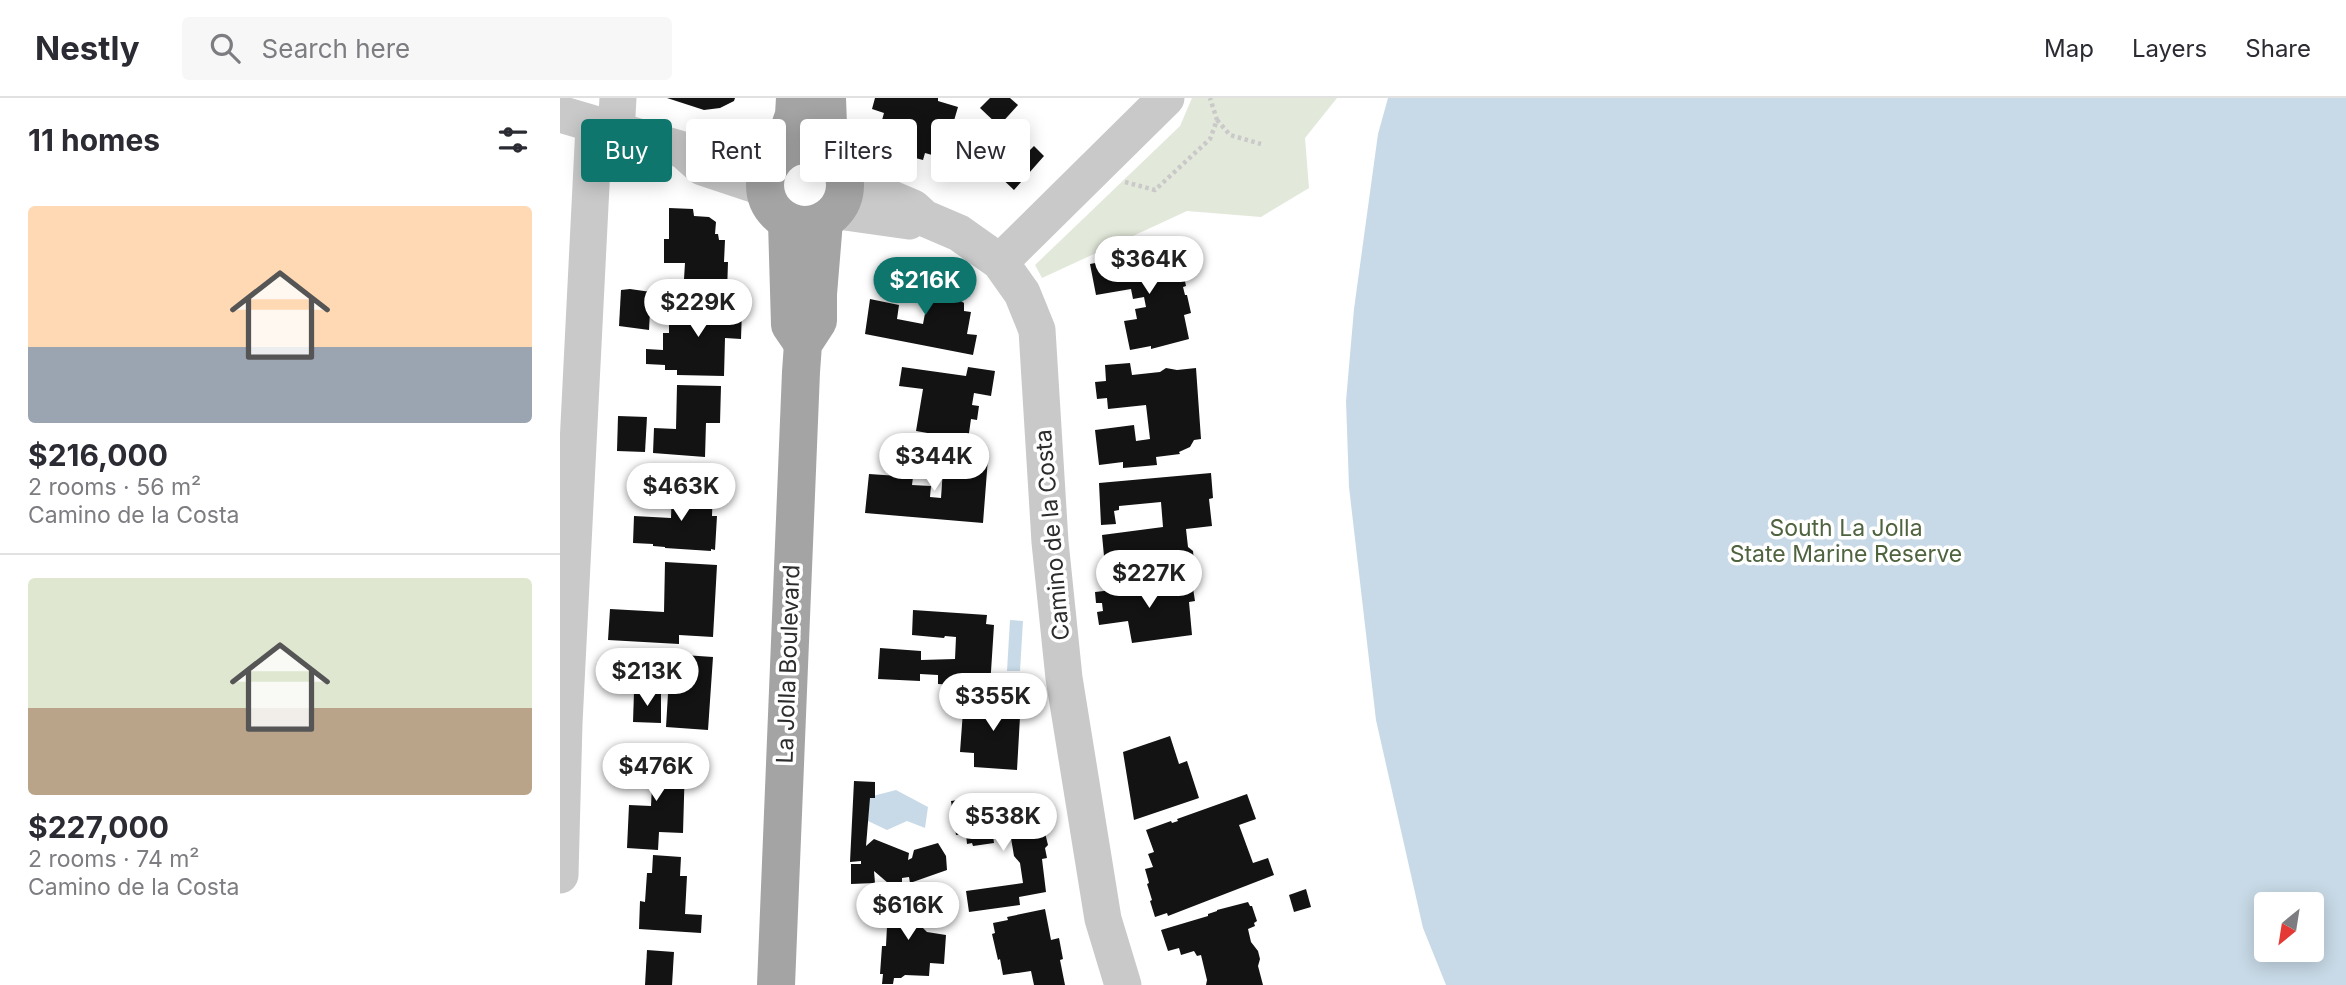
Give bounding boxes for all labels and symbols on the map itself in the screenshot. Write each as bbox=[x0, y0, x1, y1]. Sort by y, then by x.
pin: $364K bbox=[1100, 236, 1198, 296]
pin: $216K bbox=[876, 258, 974, 317]
pin: $229K bbox=[649, 280, 747, 339]
street label: Camino de la Costa bbox=[1029, 428, 1075, 642]
pin: $344K bbox=[885, 434, 983, 493]
pin: $463K bbox=[632, 464, 730, 523]
park label: South La Jolla State Marine Reserve bbox=[1730, 514, 1962, 568]
pin: $227K bbox=[1100, 550, 1198, 610]
street label: La Jolla Boulevard bbox=[771, 564, 805, 764]
pin: $213K bbox=[598, 648, 696, 708]
pin: $355K bbox=[944, 674, 1042, 733]
pin: $476K bbox=[607, 744, 705, 803]
pin: $538K bbox=[954, 794, 1052, 853]
pin: $616K bbox=[859, 882, 957, 942]
north arrow bbox=[2254, 892, 2324, 962]

